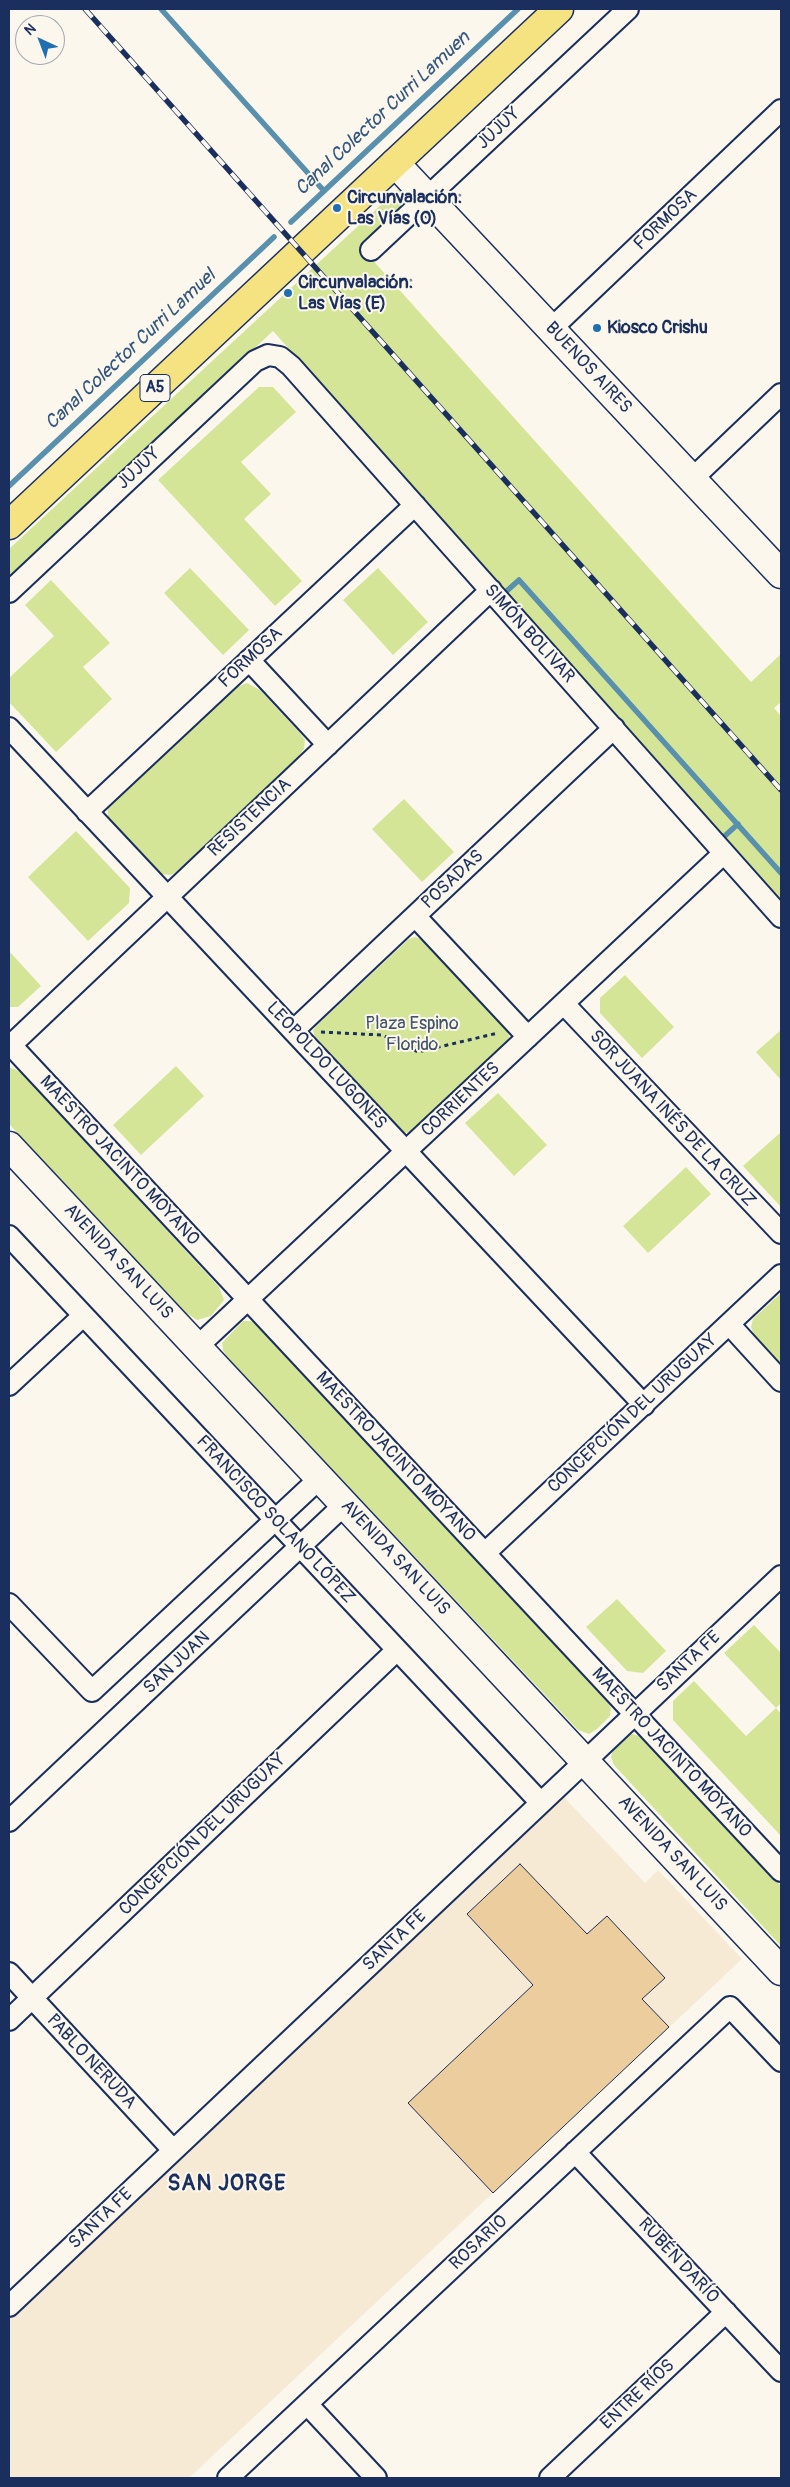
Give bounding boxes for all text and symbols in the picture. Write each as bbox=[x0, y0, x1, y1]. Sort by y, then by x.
north arrow bbox=[15, 15, 65, 65]
text: N bbox=[21, 20, 39, 39]
water label: Canal Colector Curri Lamuen bbox=[291, 27, 475, 201]
street label: JUJUY bbox=[473, 104, 525, 154]
street label: FORMOSA bbox=[630, 185, 702, 255]
place label: Circunvalación: Las Vías (O) bbox=[347, 187, 462, 230]
marker: Circunvalación: Las Vías (O) bbox=[331, 202, 343, 214]
water label: Canal Colector Curri Lamuel bbox=[41, 265, 221, 435]
place label: Circunvalación: Las Vías (E) bbox=[298, 272, 413, 314]
marker: Circunvalación: Las Vías (E) bbox=[282, 287, 294, 299]
place label: Kiosco Crishu bbox=[607, 317, 708, 339]
street label: BUENOS AIRES bbox=[540, 318, 636, 418]
marker: Kiosco Crishu bbox=[591, 322, 603, 334]
road number: A5 bbox=[140, 374, 170, 402]
street label: JUJUY bbox=[113, 444, 165, 494]
street label: SIMÓN BOLIVAR bbox=[479, 580, 579, 688]
street label: FORMOSA bbox=[215, 623, 287, 693]
street label: RESISTENCIA bbox=[204, 774, 296, 862]
street label: POSADAS bbox=[417, 846, 489, 914]
street label: LEOPOLDO LUGONES bbox=[261, 998, 391, 1134]
park label: Plaza Espino Florido bbox=[365, 1013, 459, 1056]
street label: SOR JUANA INÉS DE LA CRUZ bbox=[584, 1026, 760, 1212]
street label: CORRIENTES bbox=[417, 1058, 505, 1142]
street label: MAESTRO JACINTO MOYANO bbox=[35, 1072, 203, 1250]
street label: AVENIDA SAN LUIS bbox=[59, 1200, 177, 1324]
street label: CONCEPCIÓN DEL URUGUAY bbox=[544, 1330, 722, 1498]
street label: MAESTRO JACINTO MOYANO bbox=[311, 1368, 479, 1546]
street label: FRANCISCO SOLANO LÓPEZ bbox=[191, 1431, 359, 1609]
street label: AVENIDA SAN LUIS bbox=[336, 1496, 454, 1620]
street label: SAN JUAN bbox=[139, 1627, 215, 1699]
street label: SANTA FE bbox=[653, 1627, 725, 1697]
street label: MAESTRO JACINTO MOYANO bbox=[587, 1664, 755, 1842]
street label: CONCEPCIÓN DEL URUGUAY bbox=[115, 1750, 291, 1920]
street label: AVENIDA SAN LUIS bbox=[613, 1792, 731, 1916]
street label: SANTA FE bbox=[359, 1906, 431, 1976]
street label: PABLO NERUDA bbox=[42, 2010, 140, 2114]
district label: SAN JORGE bbox=[166, 2171, 288, 2197]
street label: SANTA FE bbox=[65, 2184, 137, 2254]
street label: ROSARIO bbox=[446, 2211, 512, 2275]
street label: RUBÉN DARÍO bbox=[633, 2214, 723, 2308]
street label: ENTRE RÍOS bbox=[597, 2355, 679, 2435]

